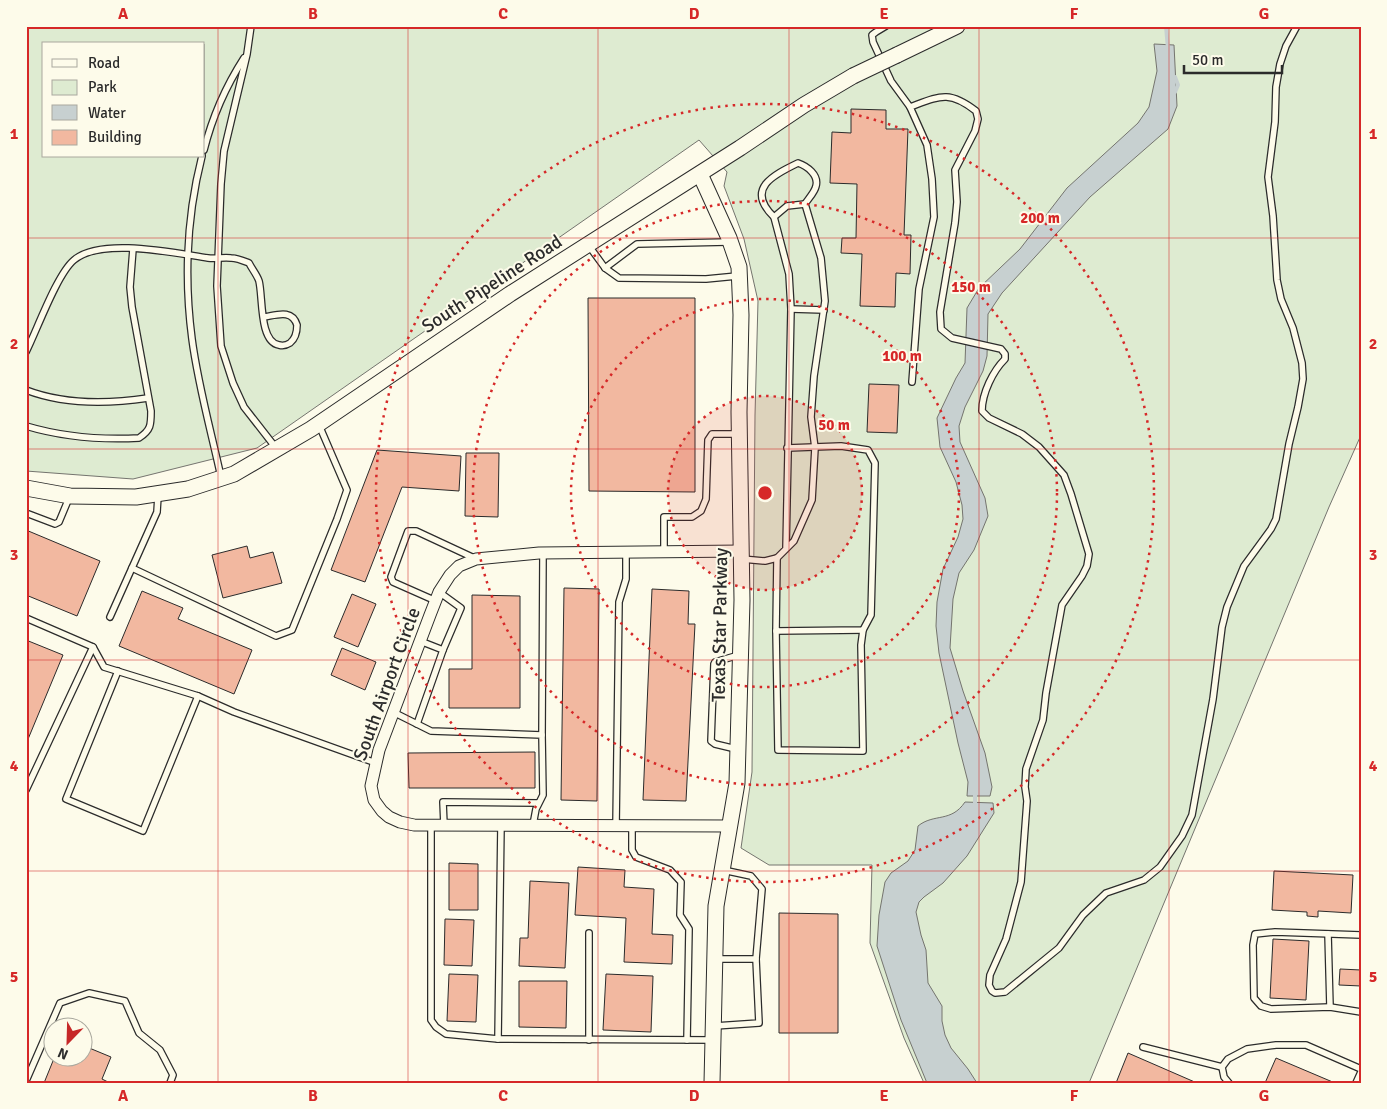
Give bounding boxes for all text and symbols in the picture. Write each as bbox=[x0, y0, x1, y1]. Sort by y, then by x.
text: A bbox=[118, 4, 129, 24]
text: B bbox=[308, 4, 318, 24]
text: C bbox=[498, 4, 508, 24]
text: D bbox=[689, 4, 700, 24]
text: E bbox=[879, 4, 889, 24]
text: F bbox=[1070, 4, 1079, 24]
text: G bbox=[1259, 4, 1269, 24]
legend bbox=[42, 42, 205, 158]
scale bar bbox=[1184, 42, 1282, 74]
text: 50 m bbox=[1192, 51, 1223, 69]
text: Road bbox=[88, 54, 120, 72]
text: Park bbox=[88, 78, 117, 96]
text: Water bbox=[88, 104, 126, 122]
text: 1 bbox=[10, 124, 19, 144]
text: 1 bbox=[1369, 124, 1378, 144]
text: Building bbox=[88, 128, 142, 146]
text: 200 m bbox=[1020, 209, 1060, 227]
street label: South Pipeline Road bbox=[417, 230, 567, 338]
text: 150 m bbox=[951, 278, 991, 296]
text: 2 bbox=[10, 334, 18, 354]
text: 2 bbox=[1369, 334, 1377, 354]
text: 100 m bbox=[882, 347, 922, 365]
text: 50 m bbox=[818, 416, 850, 434]
centre of rings bbox=[756, 484, 774, 502]
text: 3 bbox=[10, 545, 18, 565]
text: 3 bbox=[1369, 545, 1377, 565]
street label: Texas Star Parkway bbox=[707, 548, 733, 702]
street label: South Airport Circle bbox=[348, 604, 426, 764]
text: 4 bbox=[10, 756, 19, 776]
text: 4 bbox=[1369, 756, 1378, 776]
text: 5 bbox=[10, 967, 18, 987]
text: 5 bbox=[1369, 967, 1377, 987]
north arrow bbox=[42, 1016, 92, 1066]
text: N bbox=[55, 1044, 71, 1063]
text: A bbox=[118, 1086, 129, 1106]
text: B bbox=[308, 1086, 318, 1106]
text: C bbox=[498, 1086, 508, 1106]
text: D bbox=[689, 1086, 700, 1106]
text: E bbox=[879, 1086, 889, 1106]
text: F bbox=[1070, 1086, 1079, 1106]
text: G bbox=[1259, 1086, 1269, 1106]

